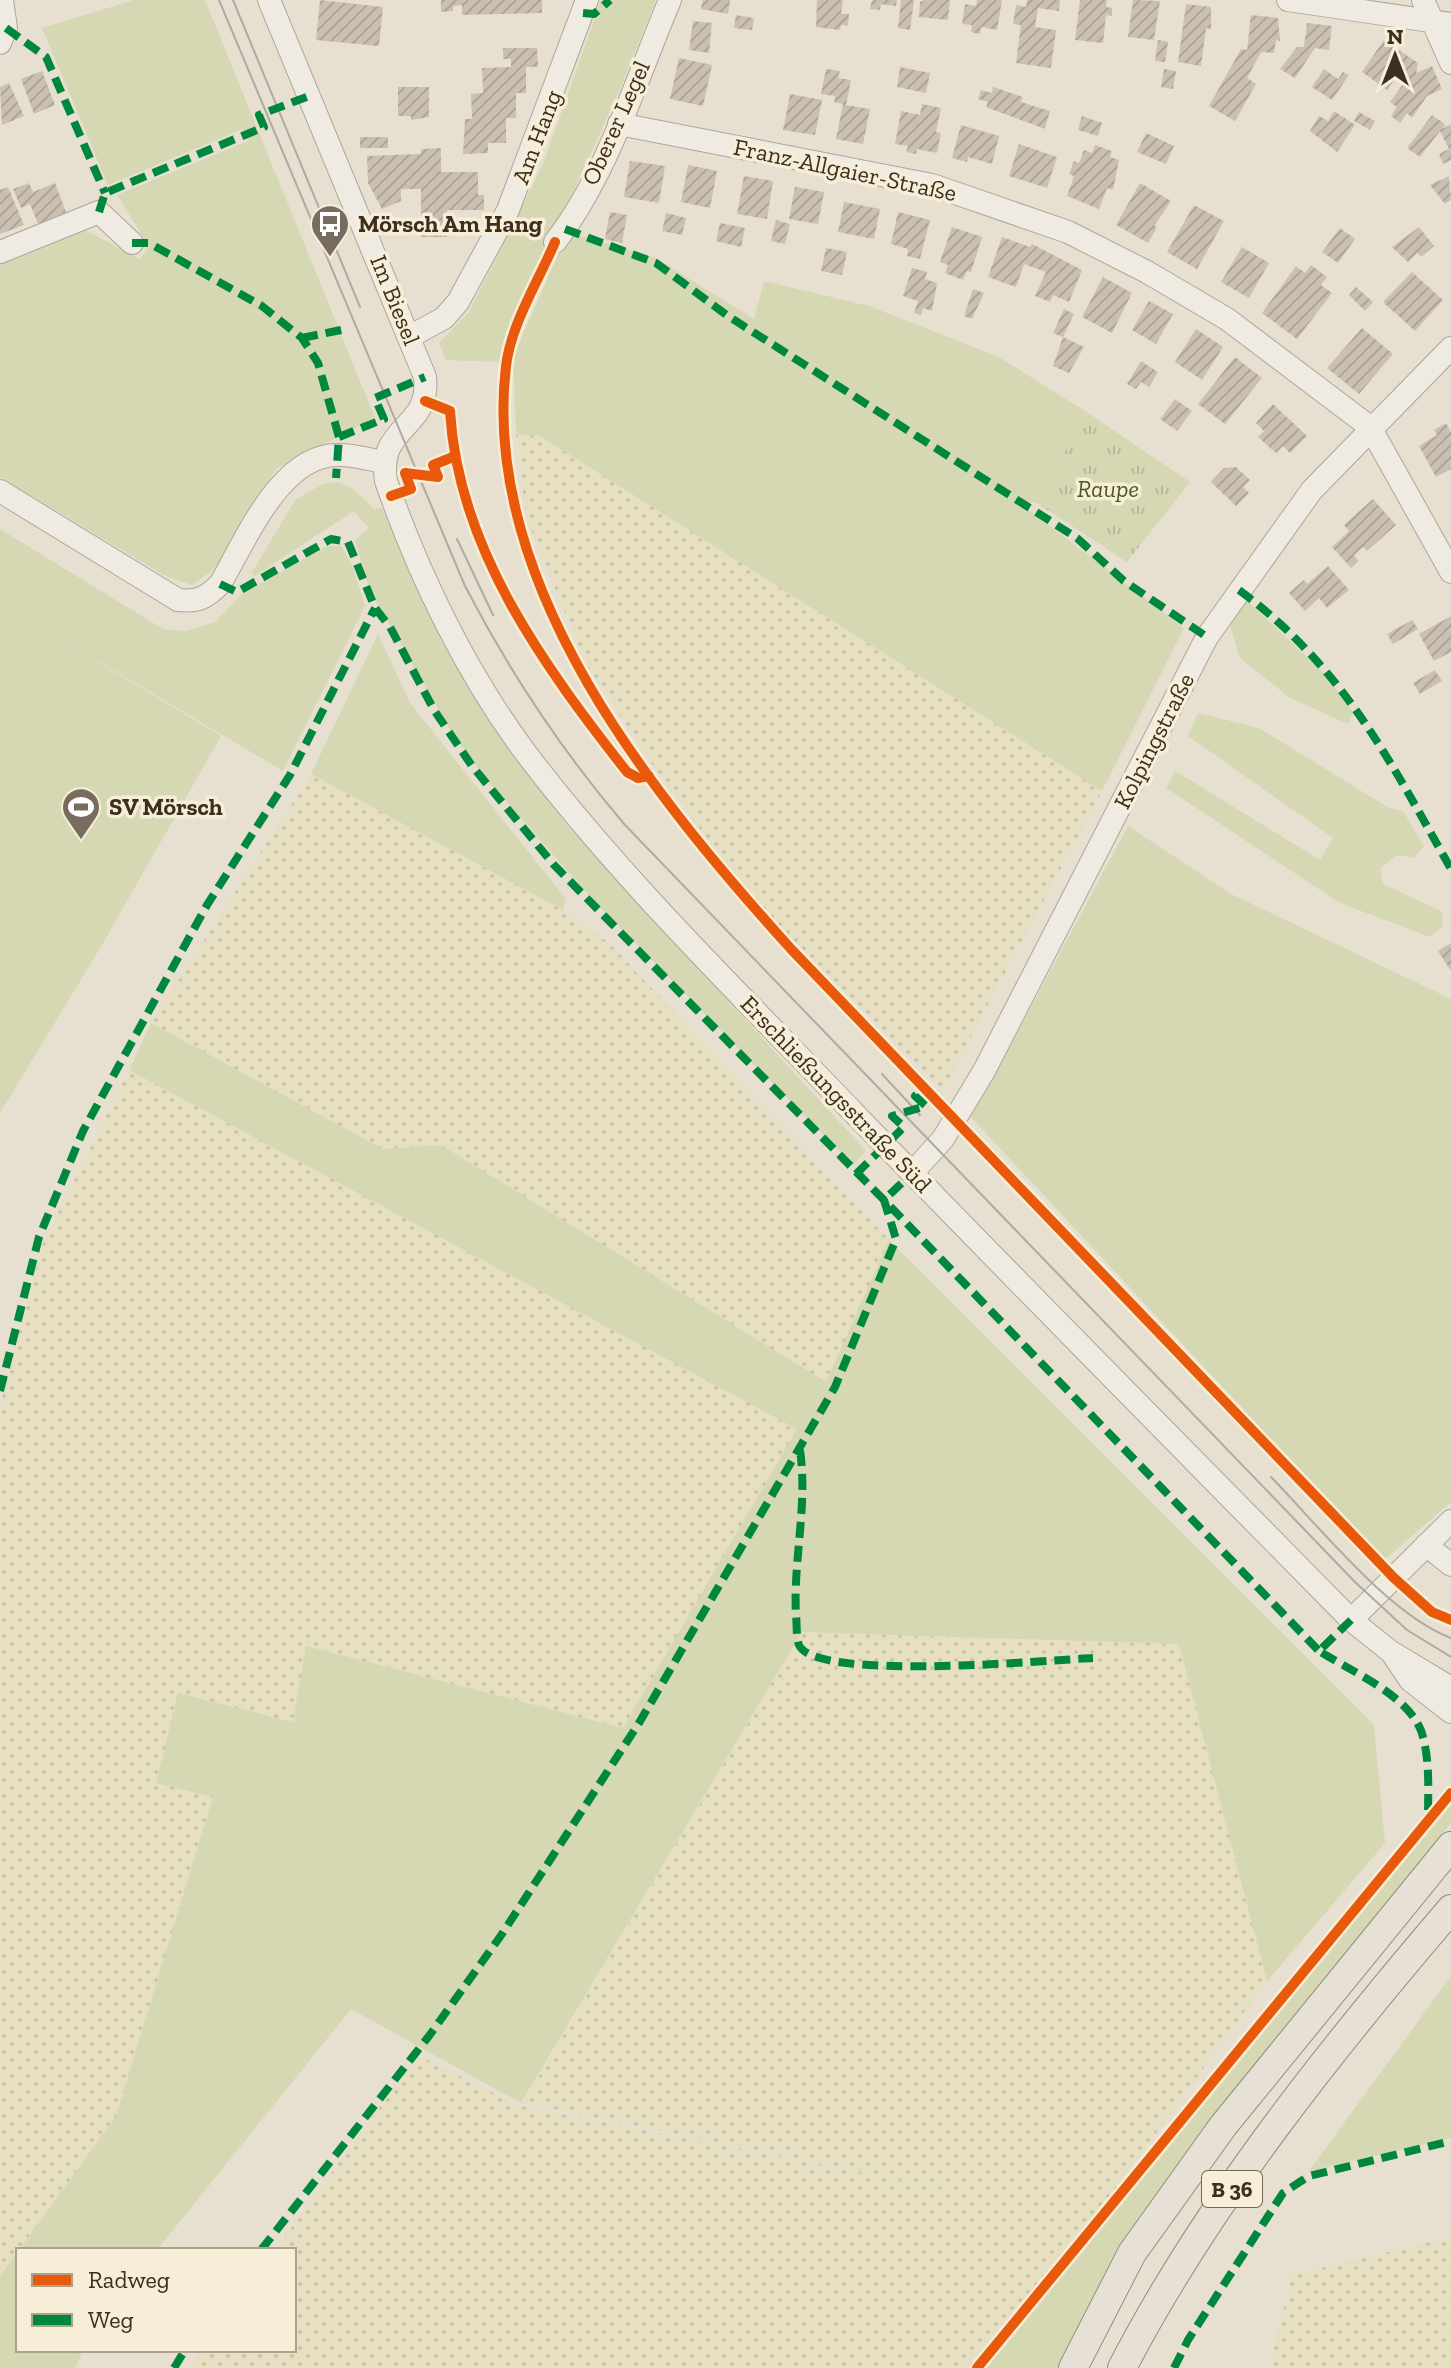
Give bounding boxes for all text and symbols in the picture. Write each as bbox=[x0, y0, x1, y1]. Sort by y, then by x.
north arrow bbox=[1355, 16, 1435, 96]
text: N bbox=[1387, 23, 1404, 50]
street label: Oberer Legel bbox=[575, 56, 656, 190]
street label: Am Hang bbox=[505, 86, 568, 188]
street label: Franz-Allgaier-Straße bbox=[731, 132, 959, 207]
bus stop icon: Mörsch Am Hang bbox=[309, 203, 351, 258]
place label: Mörsch Am Hang bbox=[358, 209, 543, 238]
street label: Im Biesel bbox=[364, 251, 427, 349]
park label: Raupe bbox=[1077, 474, 1139, 503]
street label: Kolpingstraße bbox=[1107, 668, 1200, 813]
sports icon: SV Mörsch bbox=[60, 786, 102, 841]
place label: SV Mörsch bbox=[109, 792, 223, 821]
street label: Erschließungsstraße Süd bbox=[735, 989, 938, 1198]
road number: B 36 bbox=[1202, 2171, 1262, 2207]
legend bbox=[16, 2248, 296, 2352]
text: Radweg bbox=[88, 2265, 170, 2294]
text: Weg bbox=[88, 2305, 134, 2334]

